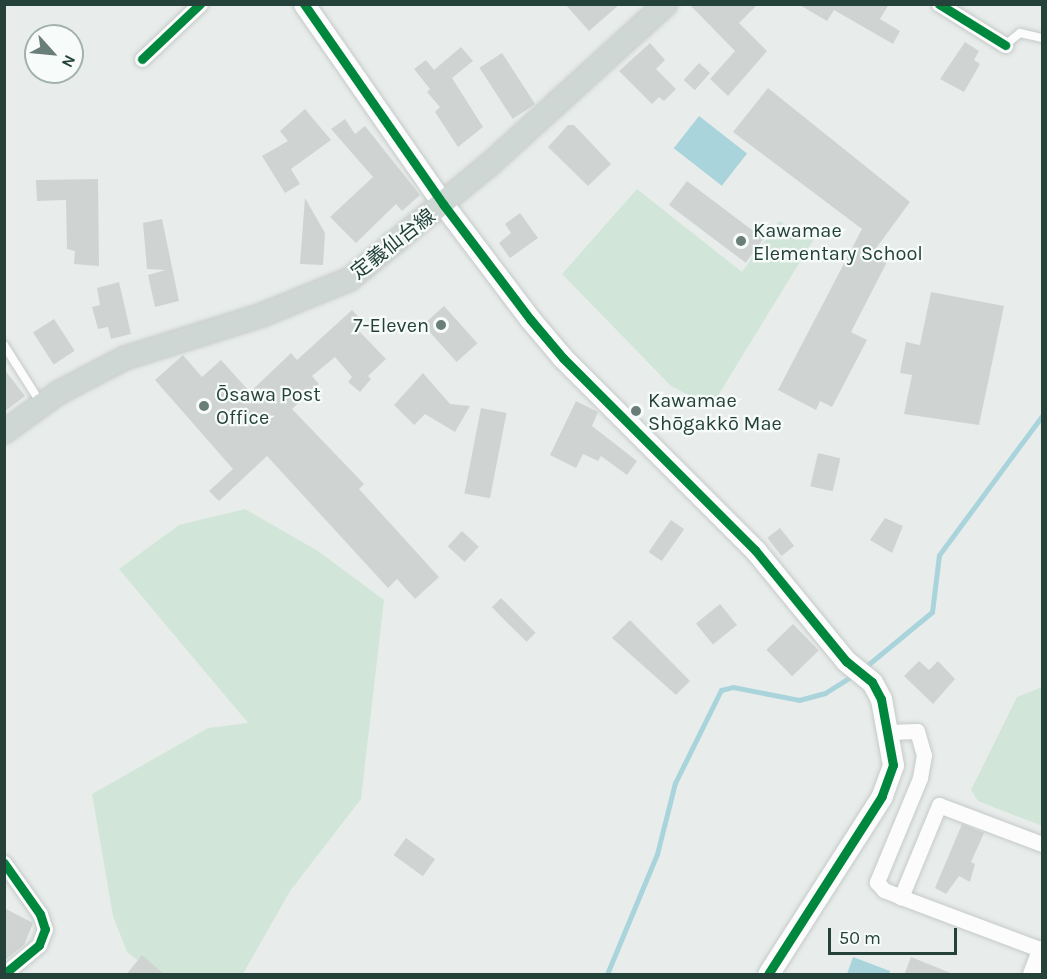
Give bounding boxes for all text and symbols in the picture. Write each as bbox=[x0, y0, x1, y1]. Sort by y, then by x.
north arrow bbox=[24, 24, 84, 84]
text: N bbox=[58, 52, 80, 71]
street label: 定義仙台線 bbox=[346, 204, 440, 284]
place label: Kawamae Elementary School bbox=[753, 218, 923, 265]
marker: Kawamae Elementary School bbox=[734, 234, 748, 248]
place label: 7-Eleven bbox=[353, 313, 429, 337]
marker: 7-Eleven bbox=[434, 318, 448, 332]
place label: Ōsawa Post Office bbox=[216, 382, 321, 429]
place label: Kawamae Shōgakkō Mae bbox=[648, 388, 782, 435]
marker: Ōsawa Post Office bbox=[197, 399, 211, 413]
marker: Kawamae Shōgakkō Mae bbox=[629, 404, 643, 418]
scale bar bbox=[831, 916, 960, 954]
text: 50 m bbox=[839, 927, 881, 949]

